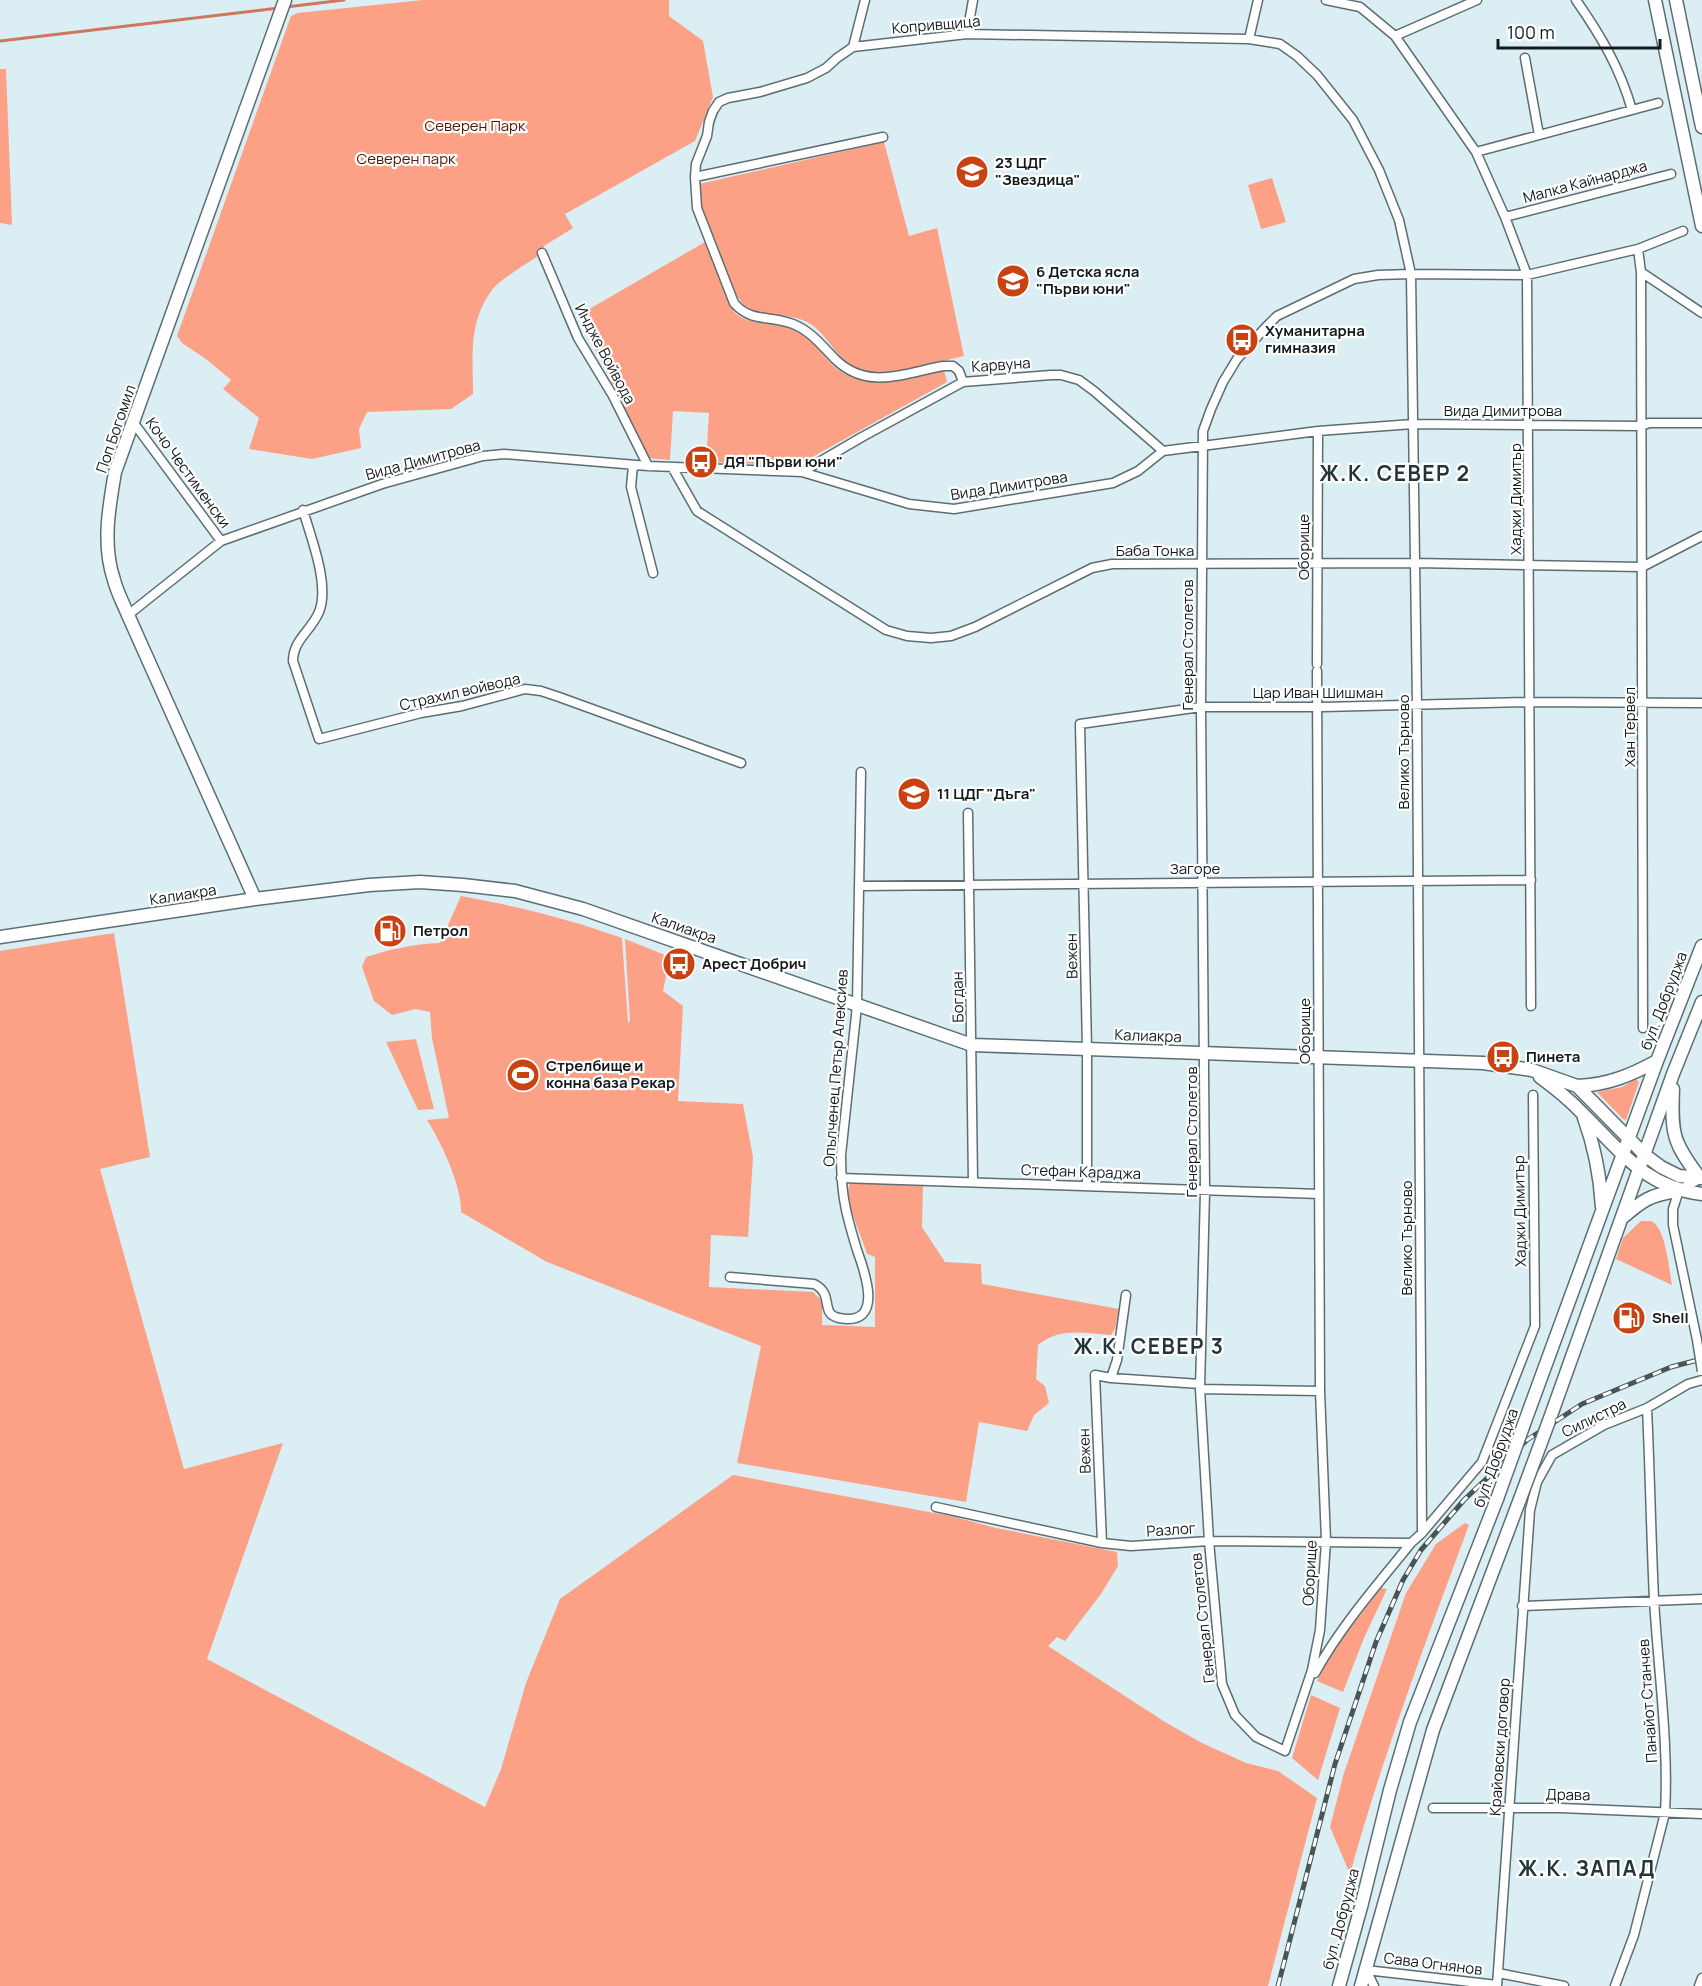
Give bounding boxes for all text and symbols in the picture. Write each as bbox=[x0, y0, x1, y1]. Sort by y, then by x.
street label: Копривщица bbox=[891, 10, 981, 39]
scale bar bbox=[1498, 12, 1660, 50]
text: 100 m bbox=[1507, 20, 1555, 44]
park label: Северен Парк bbox=[425, 115, 526, 136]
park label: Северен парк bbox=[357, 148, 456, 169]
place label: 23 ЦДГ "Звездица" bbox=[995, 152, 1080, 190]
school or university icon: 23 ЦДГ "Звездица" bbox=[954, 154, 990, 190]
street label: Малка Кайнарджа bbox=[1520, 155, 1649, 208]
place label: 6 Детска ясла "Първи юни" bbox=[1036, 261, 1139, 299]
school or university icon: 6 Детска ясла "Първи юни" bbox=[995, 263, 1031, 299]
street label: Индже Войвода bbox=[570, 300, 641, 408]
place label: Хуманитарна гимназия bbox=[1265, 320, 1365, 358]
bus stop icon: Хуманитарна гимназия bbox=[1224, 322, 1260, 358]
street label: Карвуна bbox=[971, 352, 1031, 377]
street label: Поп Богомил bbox=[91, 382, 140, 476]
street label: Вида Димитрова bbox=[1444, 400, 1562, 421]
street label: Кочо Честименски bbox=[141, 413, 236, 532]
street label: Вида Димитрова bbox=[363, 434, 483, 485]
street label: Хаджи Димитър bbox=[1505, 443, 1526, 555]
bus stop icon: ДЯ "Първи юни" bbox=[683, 444, 719, 480]
place label: ДЯ "Първи юни" bbox=[724, 451, 843, 472]
district label: Ж.К. СЕВЕР 2 bbox=[1319, 459, 1471, 487]
street label: Вида Димитрова bbox=[949, 466, 1069, 505]
street label: Оборище bbox=[1293, 514, 1314, 580]
street label: Баба Тонка bbox=[1116, 540, 1194, 561]
street label: Генерал Столетов bbox=[1177, 580, 1198, 710]
street label: Страхил войвода bbox=[397, 667, 522, 716]
street label: Цар Иван Шишман bbox=[1253, 682, 1383, 703]
street label: Хан Тервел bbox=[1619, 687, 1640, 767]
street label: Велико Търново bbox=[1393, 694, 1414, 810]
school or university icon: 11 ЦДГ "Дъга" bbox=[896, 776, 932, 812]
place label: 11 ЦДГ "Дъга" bbox=[937, 783, 1036, 804]
street label: Загоре bbox=[1170, 858, 1221, 879]
street label: Калиакра bbox=[148, 879, 218, 910]
street label: Калиакра bbox=[649, 907, 719, 948]
fuel station icon: Петрол bbox=[372, 913, 408, 949]
place label: Петрол bbox=[413, 920, 468, 941]
street label: Вежен bbox=[1061, 933, 1082, 979]
bus stop icon: Арест Добрич bbox=[661, 946, 697, 982]
street label: бул. Добруджа bbox=[1635, 949, 1692, 1053]
place label: Арест Добрич bbox=[702, 953, 806, 974]
street label: Опълченец Петър Алексиев bbox=[818, 968, 853, 1167]
street label: Богдан bbox=[947, 971, 968, 1023]
street label: Оборище bbox=[1294, 998, 1315, 1064]
street label: Калиакра bbox=[1114, 1024, 1182, 1047]
bus stop icon: Пинета bbox=[1485, 1039, 1521, 1075]
place label: Пинета bbox=[1526, 1046, 1581, 1067]
place label: Стрелбище и конна база Рекар bbox=[546, 1055, 675, 1093]
sports icon: Стрелбище и конна база Рекар bbox=[505, 1057, 541, 1093]
street label: Генерал Столетов bbox=[1181, 1067, 1202, 1197]
street label: Хаджи Димитър bbox=[1508, 1155, 1531, 1267]
street label: Стефан Караджа bbox=[1021, 1159, 1141, 1184]
street label: Велико Търново bbox=[1396, 1180, 1417, 1296]
fuel station icon: Shell bbox=[1611, 1300, 1647, 1336]
place label: Shell bbox=[1652, 1307, 1689, 1328]
district label: Ж.К. СЕВЕР 3 bbox=[1074, 1332, 1224, 1360]
street label: Силистра bbox=[1558, 1393, 1630, 1442]
street label: бул. Добруджа bbox=[1468, 1405, 1523, 1510]
street label: Вежен bbox=[1073, 1428, 1096, 1474]
street label: Разлог bbox=[1146, 1517, 1196, 1542]
street label: Оборище bbox=[1297, 1539, 1322, 1607]
street label: Генерал Столетов bbox=[1185, 1552, 1220, 1684]
street label: Панайот Станчев bbox=[1633, 1639, 1662, 1764]
street label: Крайовски договор bbox=[1484, 1677, 1515, 1817]
street label: Драва bbox=[1546, 1784, 1591, 1805]
district label: Ж.К. ЗАПАД bbox=[1518, 1854, 1656, 1882]
street label: бул. Добруджа bbox=[1317, 1866, 1364, 1972]
street label: Сава Огнянов bbox=[1383, 1947, 1484, 1980]

